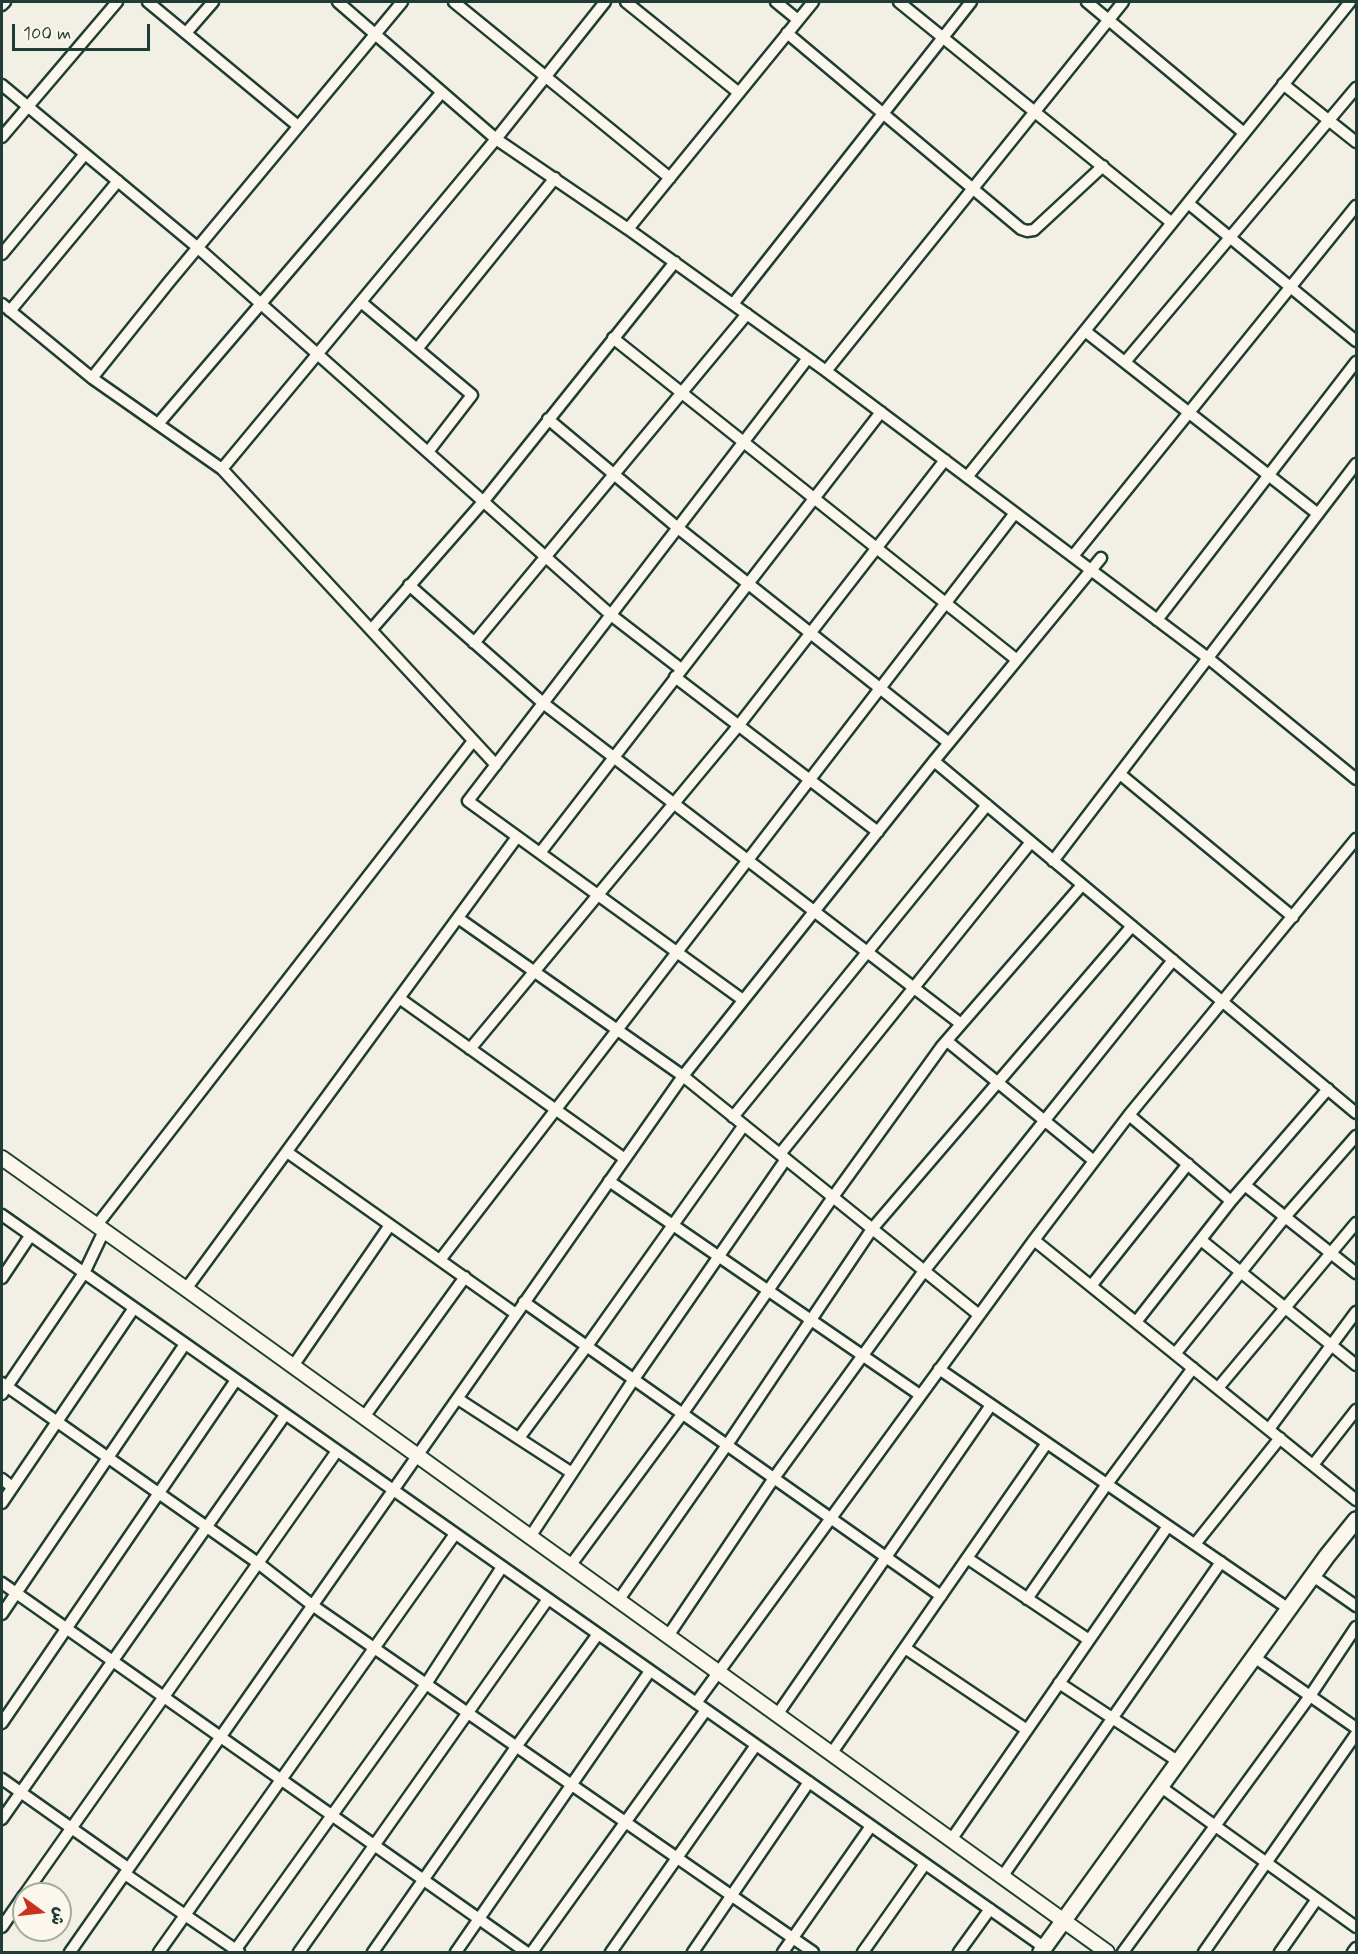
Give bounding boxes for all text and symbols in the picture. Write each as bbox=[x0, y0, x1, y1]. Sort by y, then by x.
scale bar bbox=[15, 12, 153, 50]
text: 100 m bbox=[23, 22, 71, 46]
north arrow bbox=[12, 1882, 72, 1942]
text: ش bbox=[46, 1905, 70, 1927]

